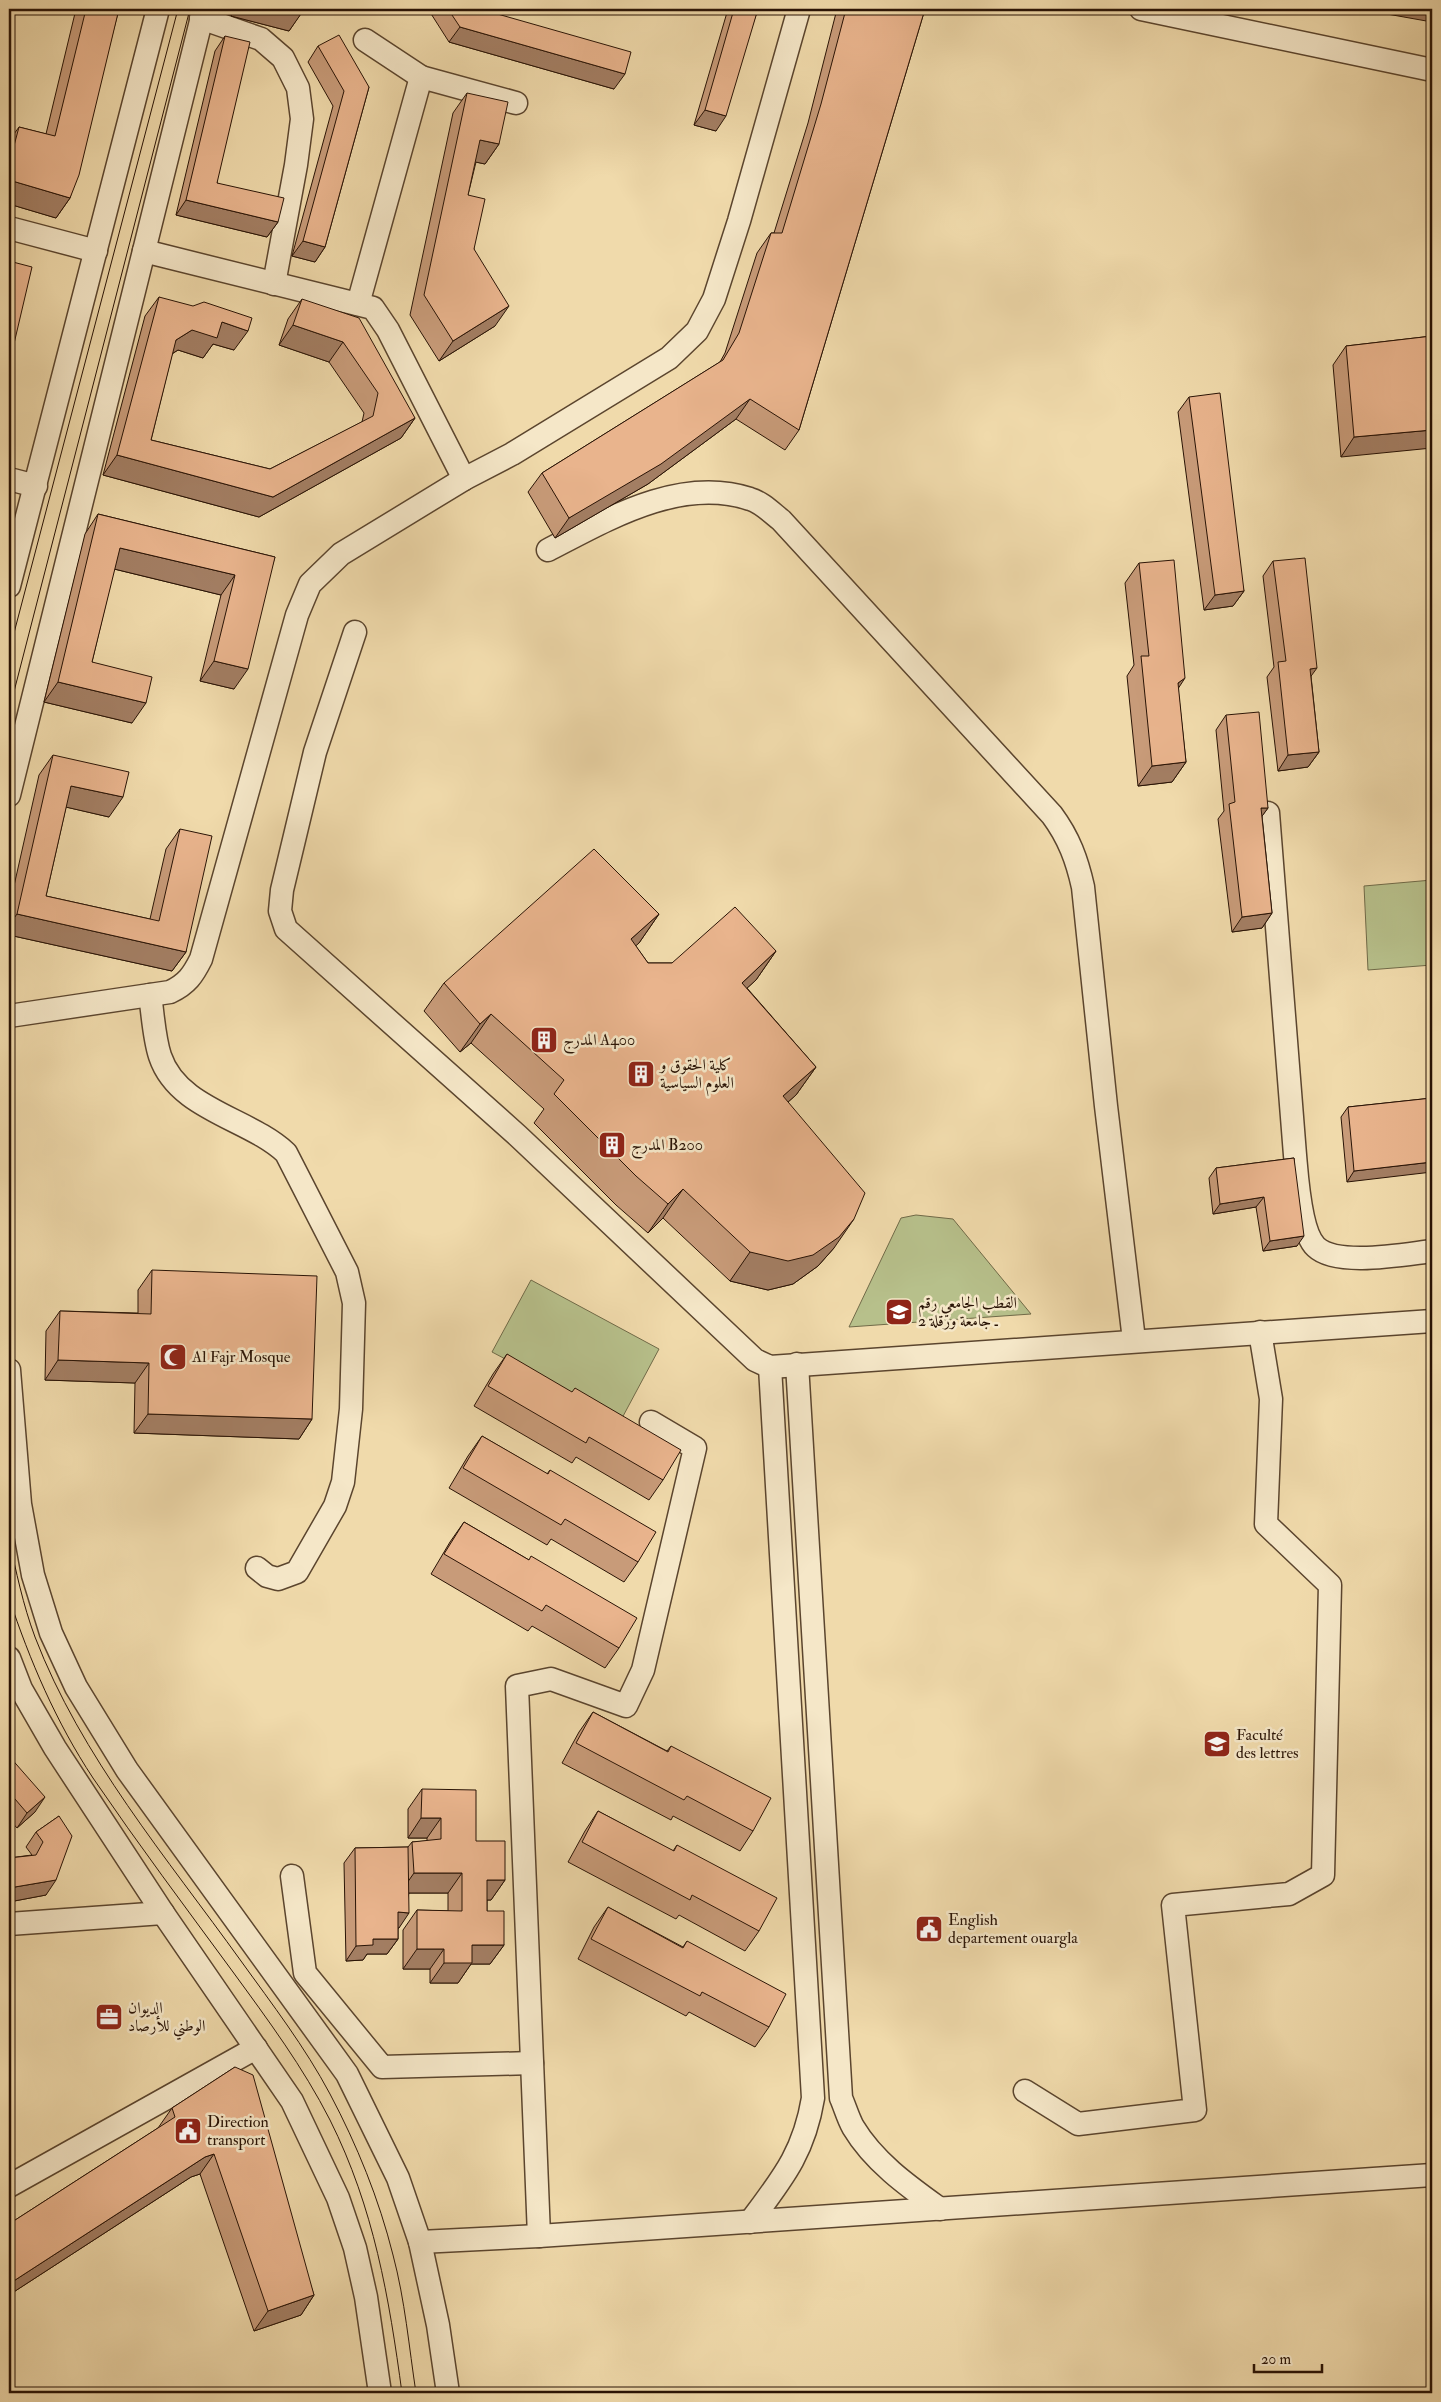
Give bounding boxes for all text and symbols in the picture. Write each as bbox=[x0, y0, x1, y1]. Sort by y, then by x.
building icon: المدرج A400 bbox=[529, 1025, 559, 1055]
place label: المدرج A400 bbox=[563, 1030, 635, 1054]
place label: كلية الحقوق و العلوم السياسية bbox=[658, 1055, 734, 1097]
building icon: كلية الحقوق و العلوم السياسية bbox=[626, 1059, 656, 1089]
building icon: المدرج B200 bbox=[597, 1130, 627, 1160]
place label: المدرج B200 bbox=[631, 1135, 703, 1159]
place label: القطب الجامعي رقم 2 ـ جامعة ورقلة bbox=[918, 1293, 1017, 1331]
school or university icon: القطب الجامعي رقم 2 ـ جامعة ورقلة bbox=[884, 1297, 914, 1327]
mosque icon: Al Fajr Mosque bbox=[158, 1342, 188, 1372]
place label: Al Fajr Mosque bbox=[191, 1347, 291, 1367]
place label: Faculté des lettres bbox=[1236, 1725, 1299, 1763]
school or university icon: Faculté des lettres bbox=[1202, 1729, 1232, 1759]
place label: English departement ouargla bbox=[948, 1910, 1078, 1949]
public building icon: English departement ouargla bbox=[914, 1914, 944, 1944]
place label: الديوان الوطني للأرصاد bbox=[128, 1998, 206, 2041]
office icon: الديوان الوطني للأرصاد bbox=[94, 2002, 124, 2032]
place label: Direction transport bbox=[207, 2112, 269, 2151]
public building icon: Direction transport bbox=[173, 2116, 203, 2146]
scale bar bbox=[1254, 2342, 1321, 2374]
text: 20 m bbox=[1261, 2350, 1291, 2369]

